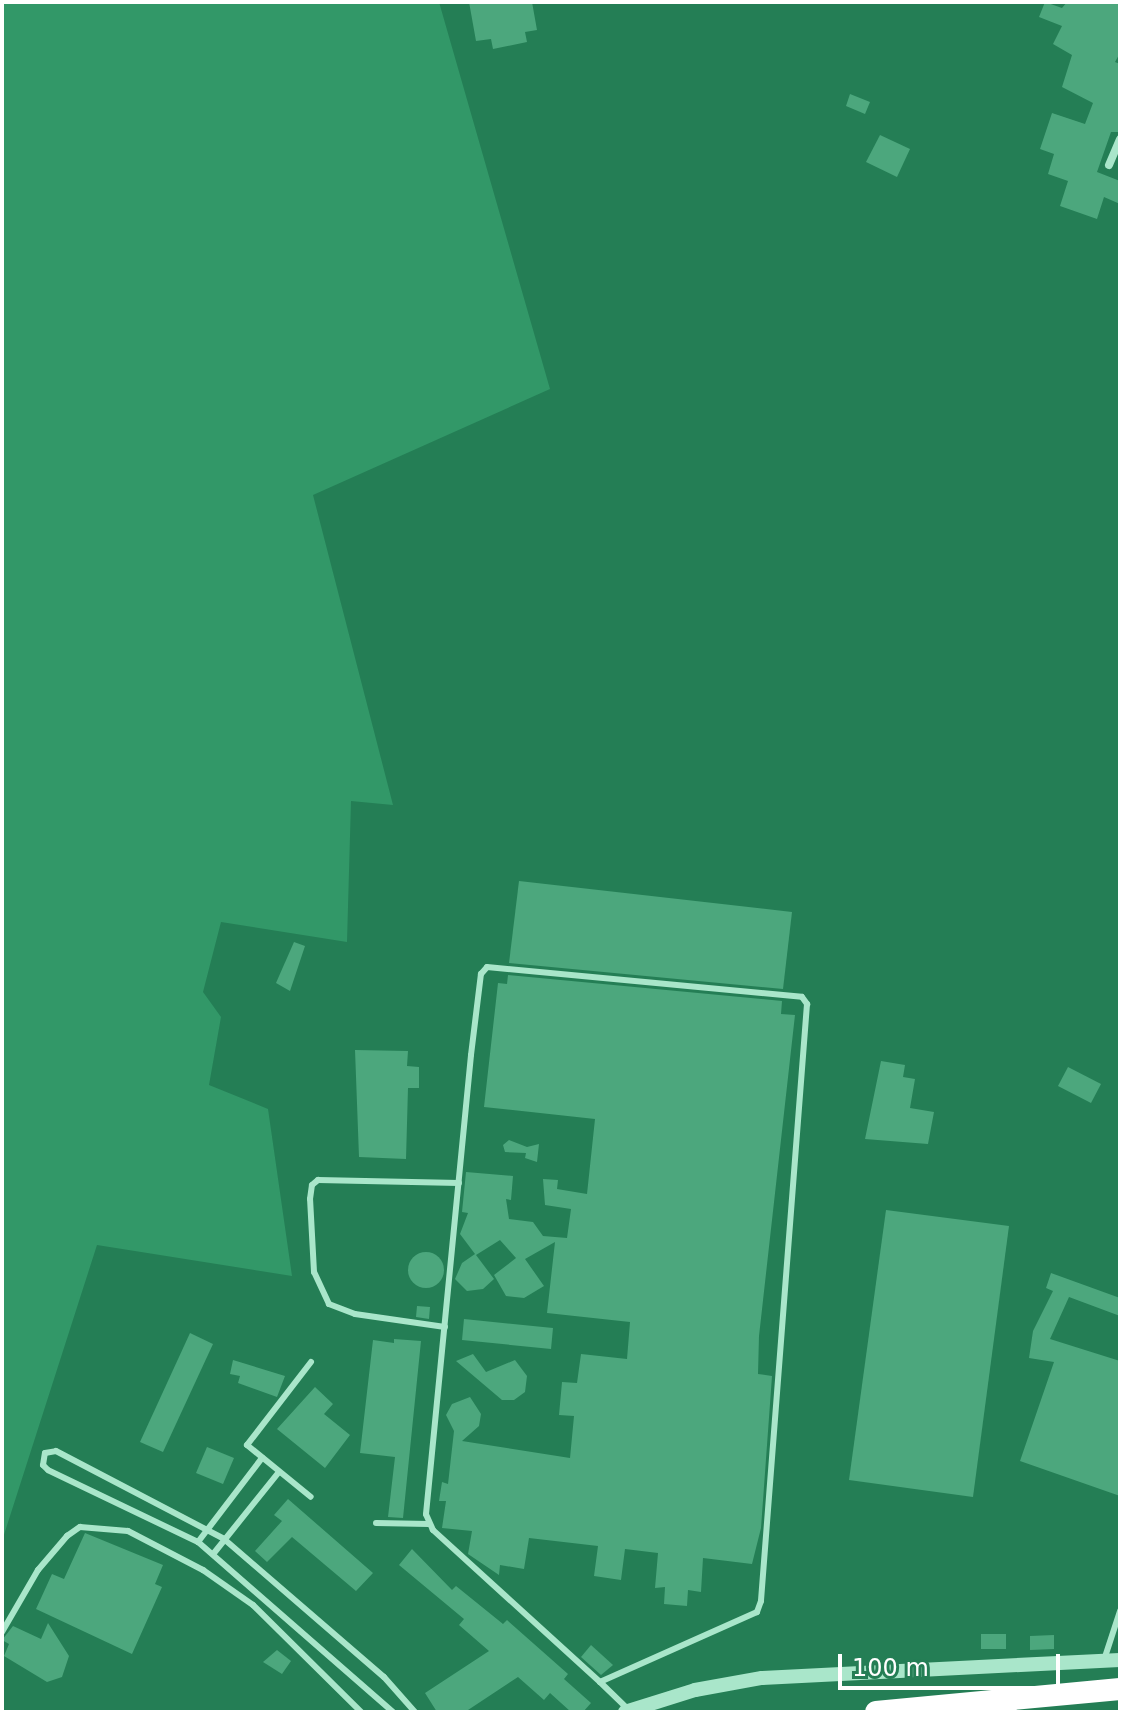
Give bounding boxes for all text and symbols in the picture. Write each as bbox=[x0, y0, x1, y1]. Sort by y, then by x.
scale bar bbox=[842, 1638, 1064, 1688]
text: 100 m bbox=[852, 1654, 929, 1682]

